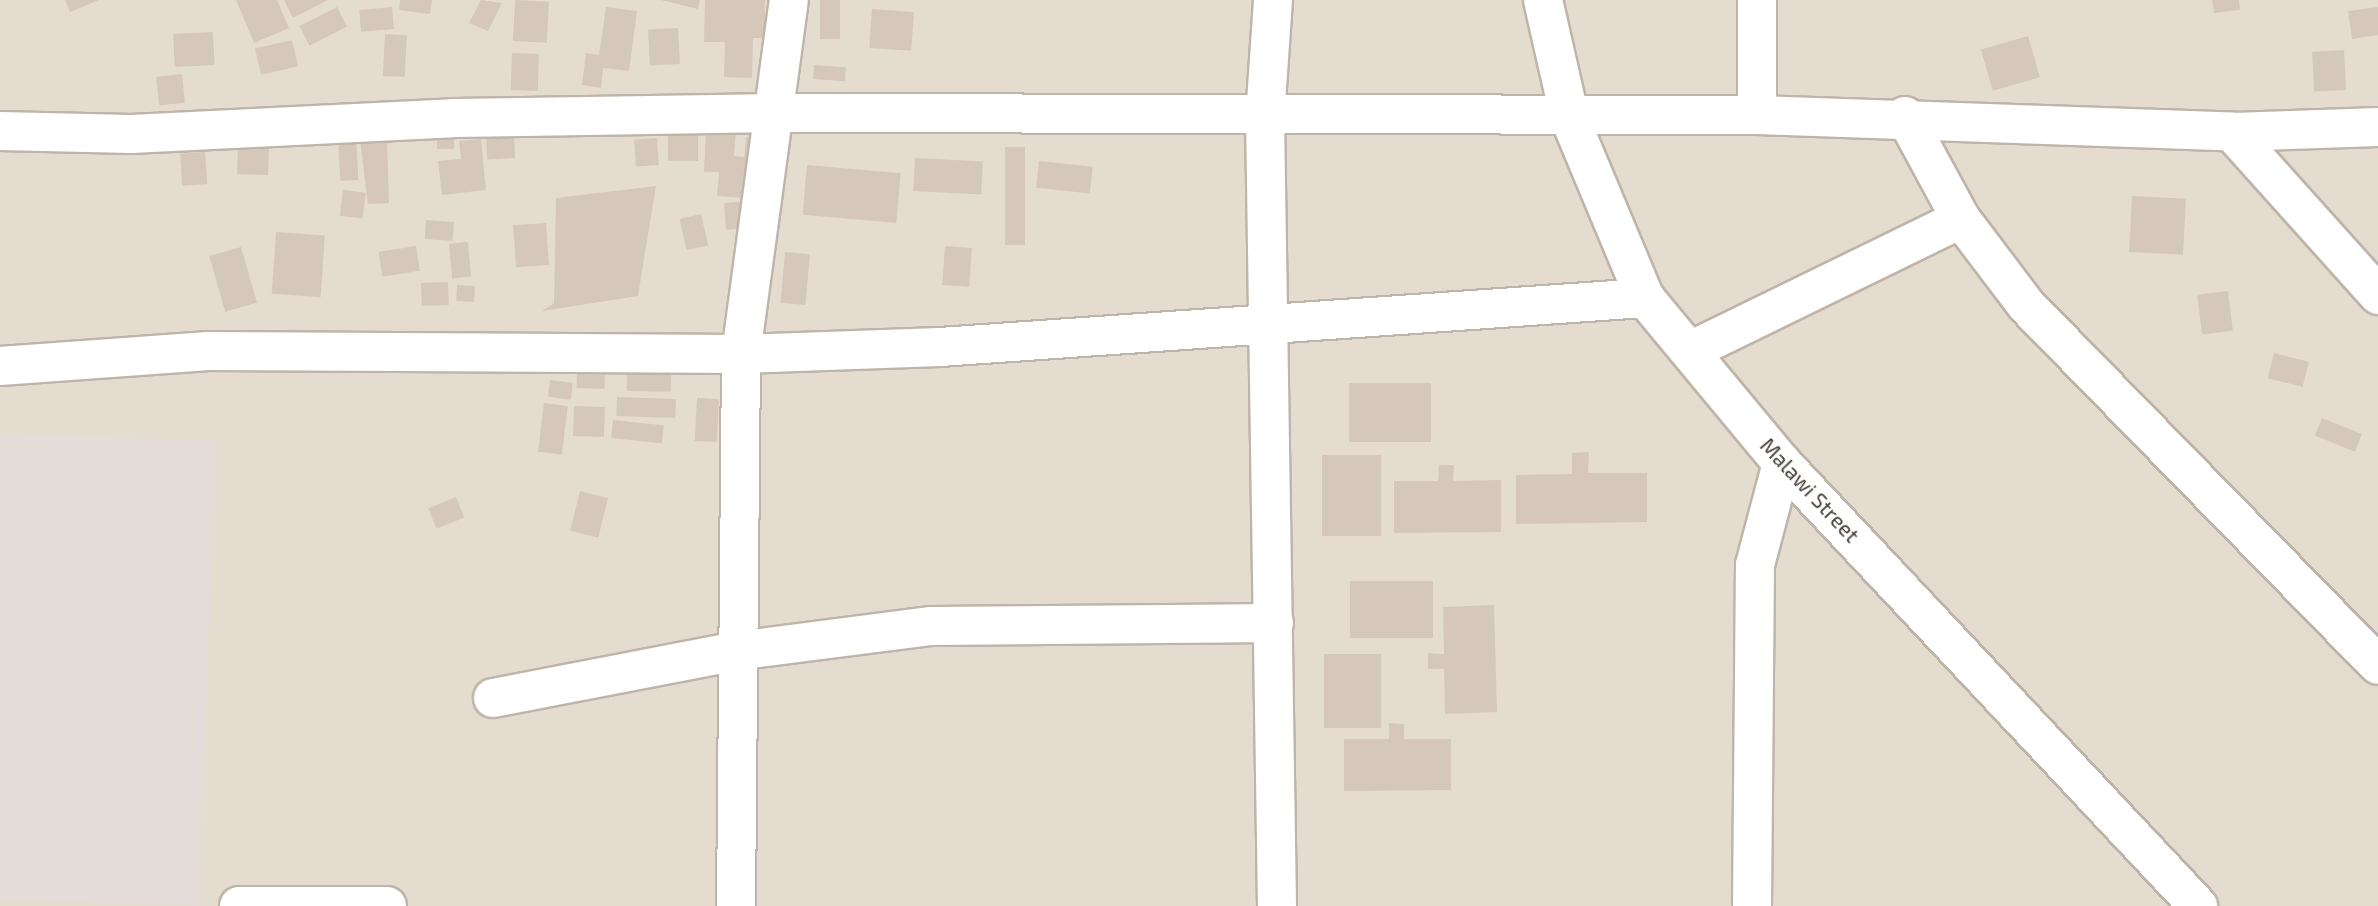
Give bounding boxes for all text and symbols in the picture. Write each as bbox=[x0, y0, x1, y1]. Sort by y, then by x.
street label: Malawi Street bbox=[1755, 433, 1865, 547]

